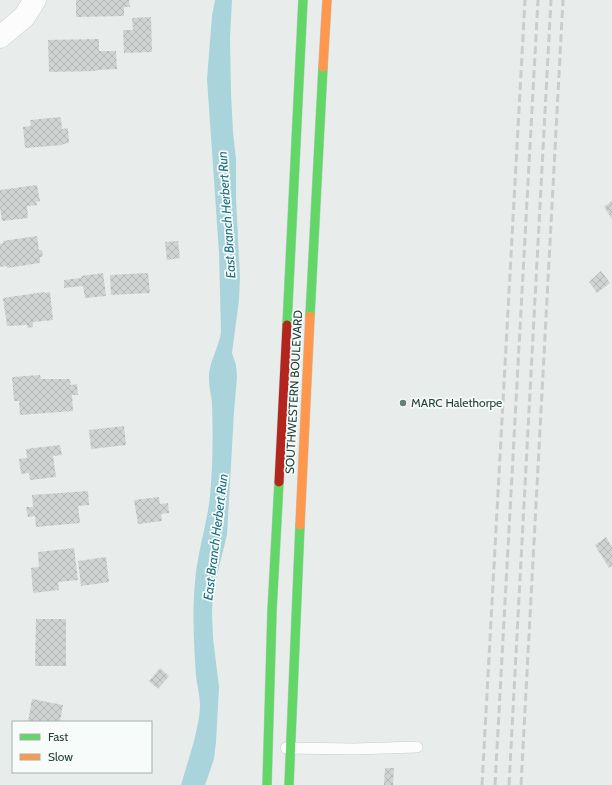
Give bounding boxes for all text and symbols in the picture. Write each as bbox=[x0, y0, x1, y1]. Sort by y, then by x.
water label: East Branch Herbert Run bbox=[214, 151, 238, 279]
street label: SOUTHWESTERN BOULEVARD bbox=[282, 309, 305, 474]
place label: MARC Halethorpe bbox=[411, 395, 502, 410]
marker: MARC Halethorpe bbox=[398, 398, 408, 408]
water label: East Branch Herbert Run bbox=[199, 473, 231, 601]
legend bbox=[12, 721, 152, 773]
text: Fast bbox=[48, 729, 68, 744]
text: Slow bbox=[48, 749, 73, 764]

